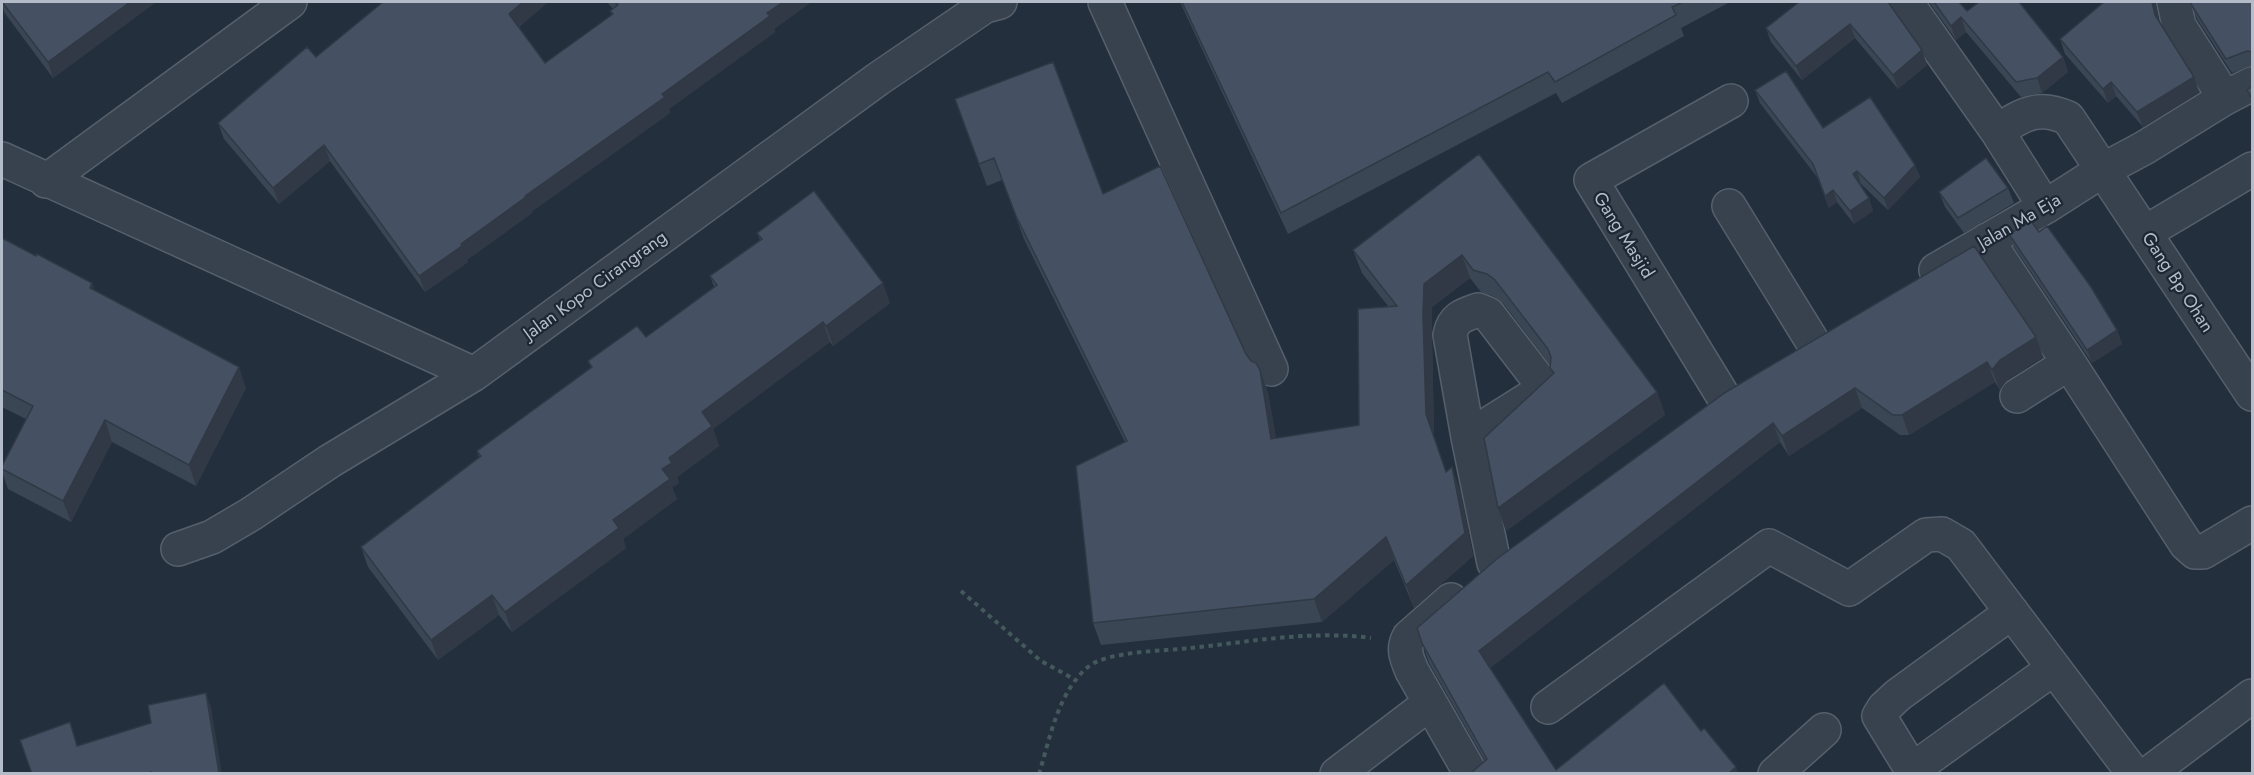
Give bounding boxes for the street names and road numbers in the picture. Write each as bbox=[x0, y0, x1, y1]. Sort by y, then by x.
street label: Gang Masjid bbox=[1587, 187, 1661, 283]
street label: Jalan Ma Eja bbox=[1971, 187, 2065, 256]
street label: Jalan Kopo Cirangrang bbox=[516, 224, 672, 347]
street label: Gang Bp Ohan bbox=[2136, 227, 2220, 337]

